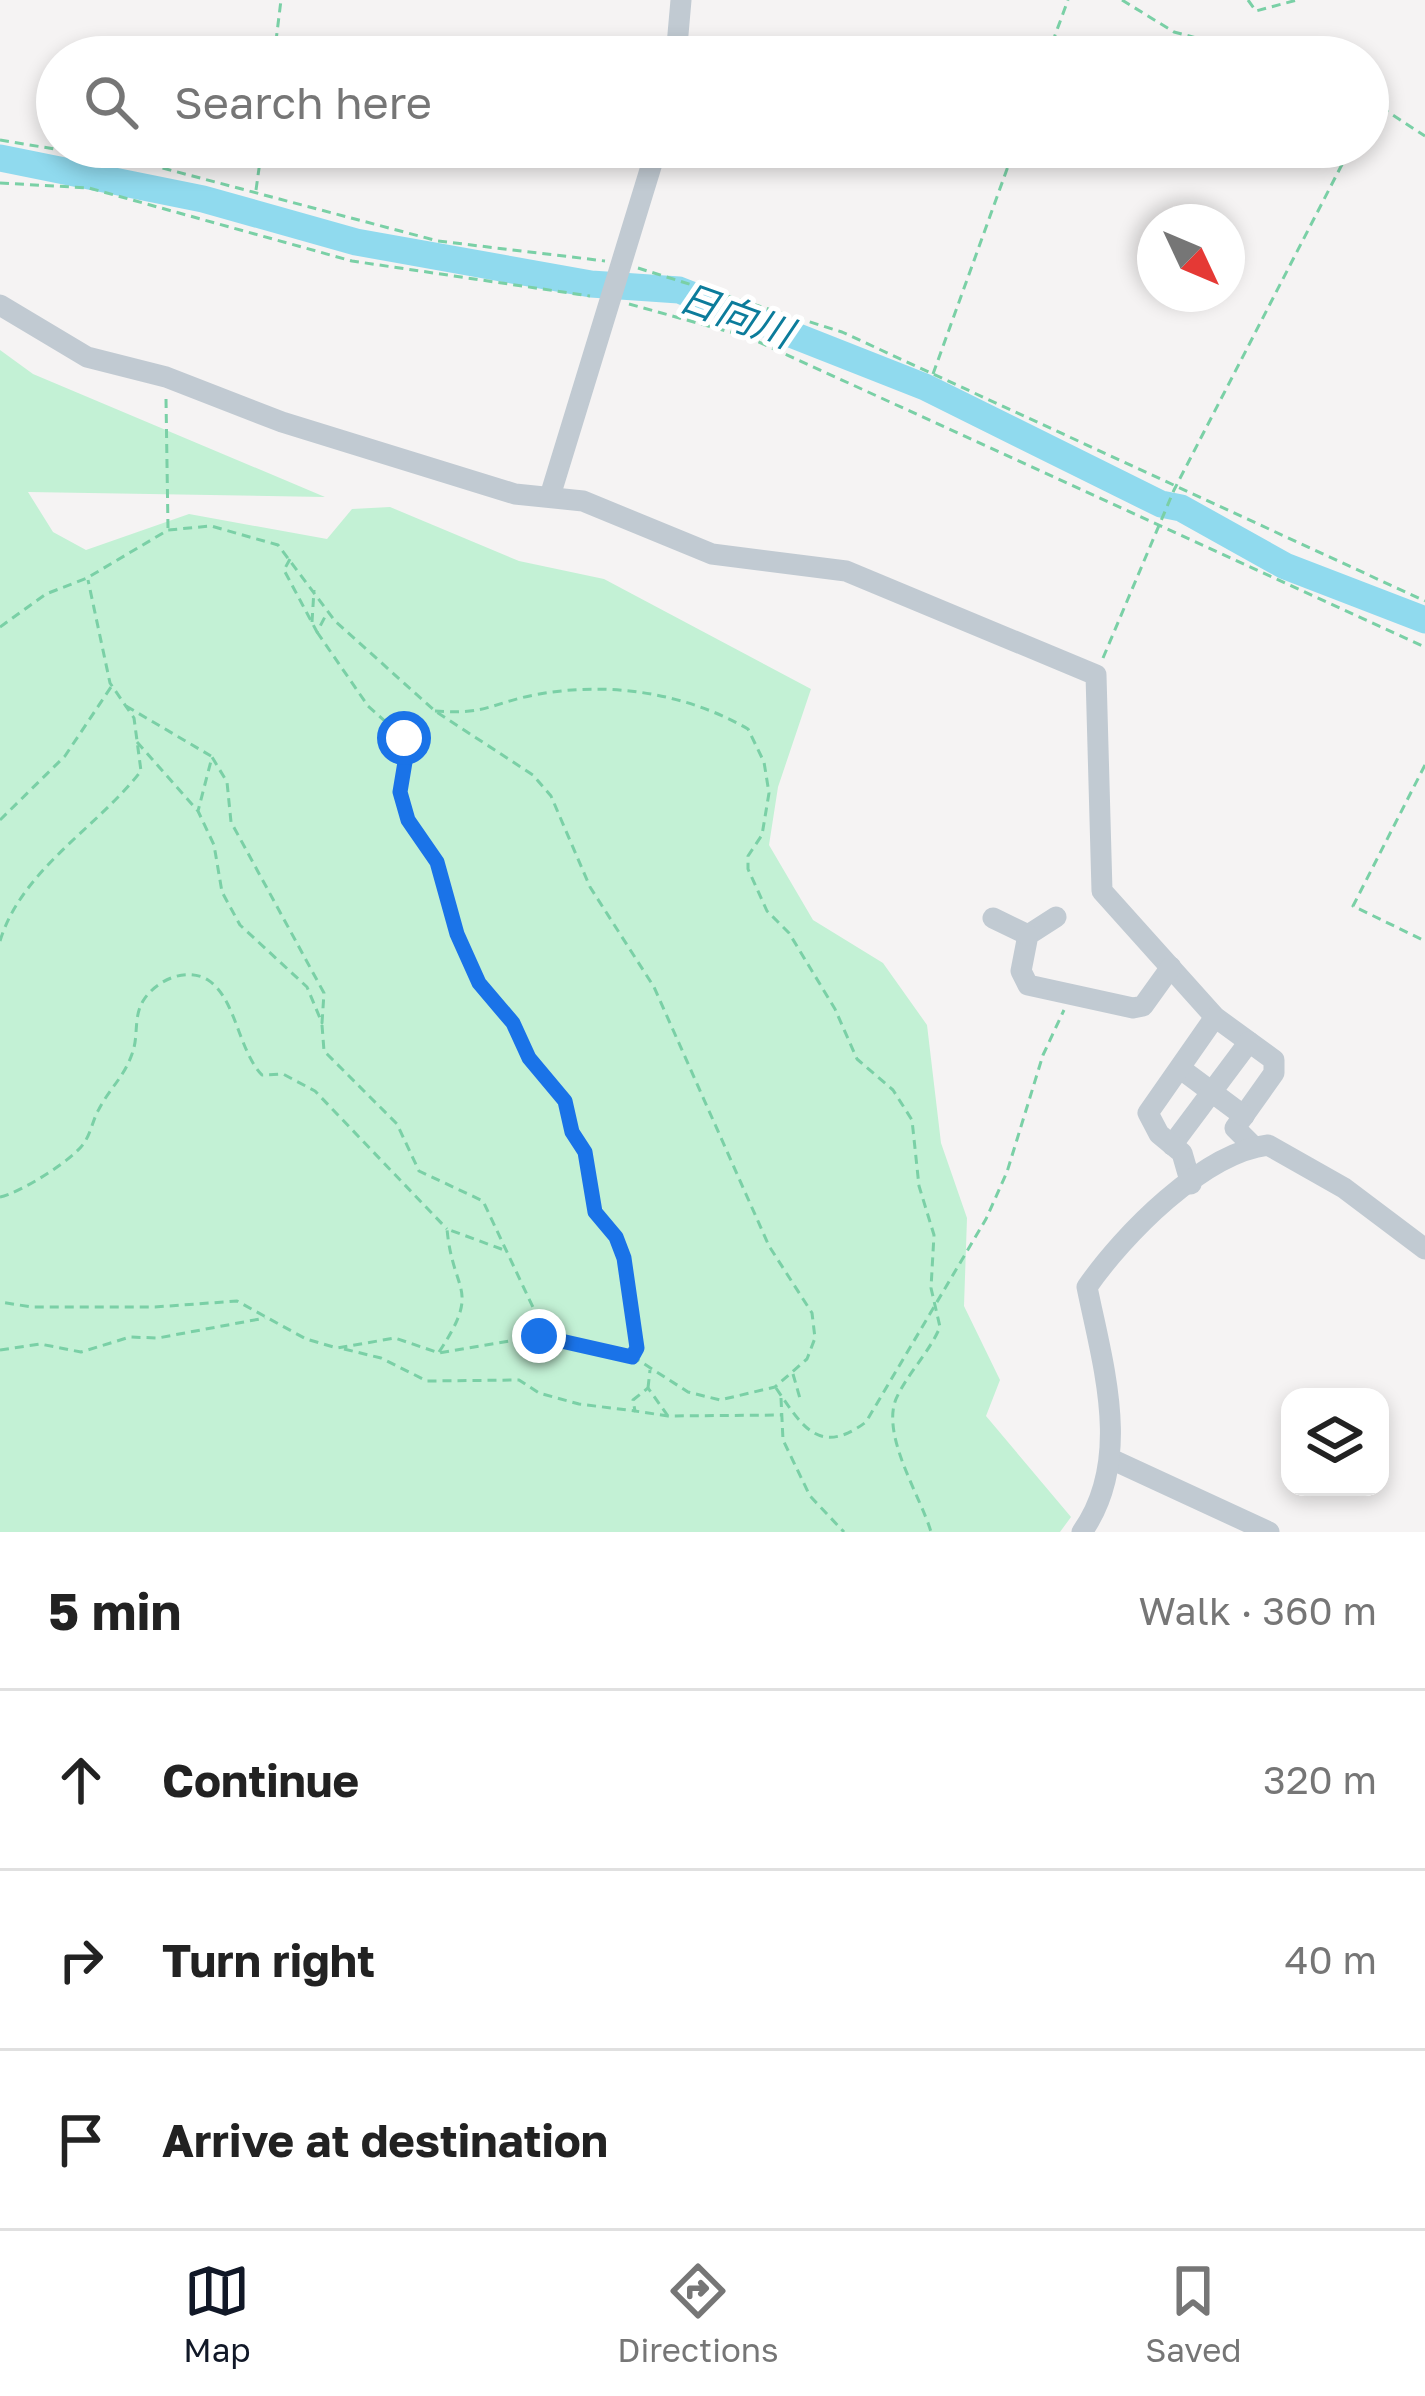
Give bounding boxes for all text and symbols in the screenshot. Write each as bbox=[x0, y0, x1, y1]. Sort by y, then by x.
search box bbox=[36, 36, 1389, 168]
icon: search bbox=[78, 69, 144, 135]
text: Search here bbox=[174, 75, 432, 129]
north arrow bbox=[1137, 204, 1245, 312]
water label: 日向川 bbox=[673, 272, 803, 358]
route start bbox=[377, 711, 431, 765]
route end bbox=[512, 1309, 566, 1363]
map controls bbox=[1281, 1388, 1389, 1496]
button: layers bbox=[1281, 1388, 1389, 1496]
text: 5 min bbox=[48, 1580, 181, 1641]
text: Walk · 360 m bbox=[1139, 1587, 1377, 1634]
icon: ahead bbox=[48, 1747, 114, 1813]
text: Continue bbox=[162, 1753, 359, 1807]
text: 320 m bbox=[1263, 1756, 1377, 1803]
icon: right bbox=[48, 1927, 114, 1993]
text: Turn right bbox=[162, 1933, 375, 1987]
text: 40 m bbox=[1285, 1936, 1377, 1983]
icon: arrive bbox=[48, 2107, 114, 2173]
text: Arrive at destination bbox=[162, 2113, 608, 2167]
tab: Map bbox=[183, 2258, 251, 2369]
tab: Directions bbox=[617, 2258, 779, 2369]
tab: Saved bbox=[1145, 2258, 1242, 2369]

